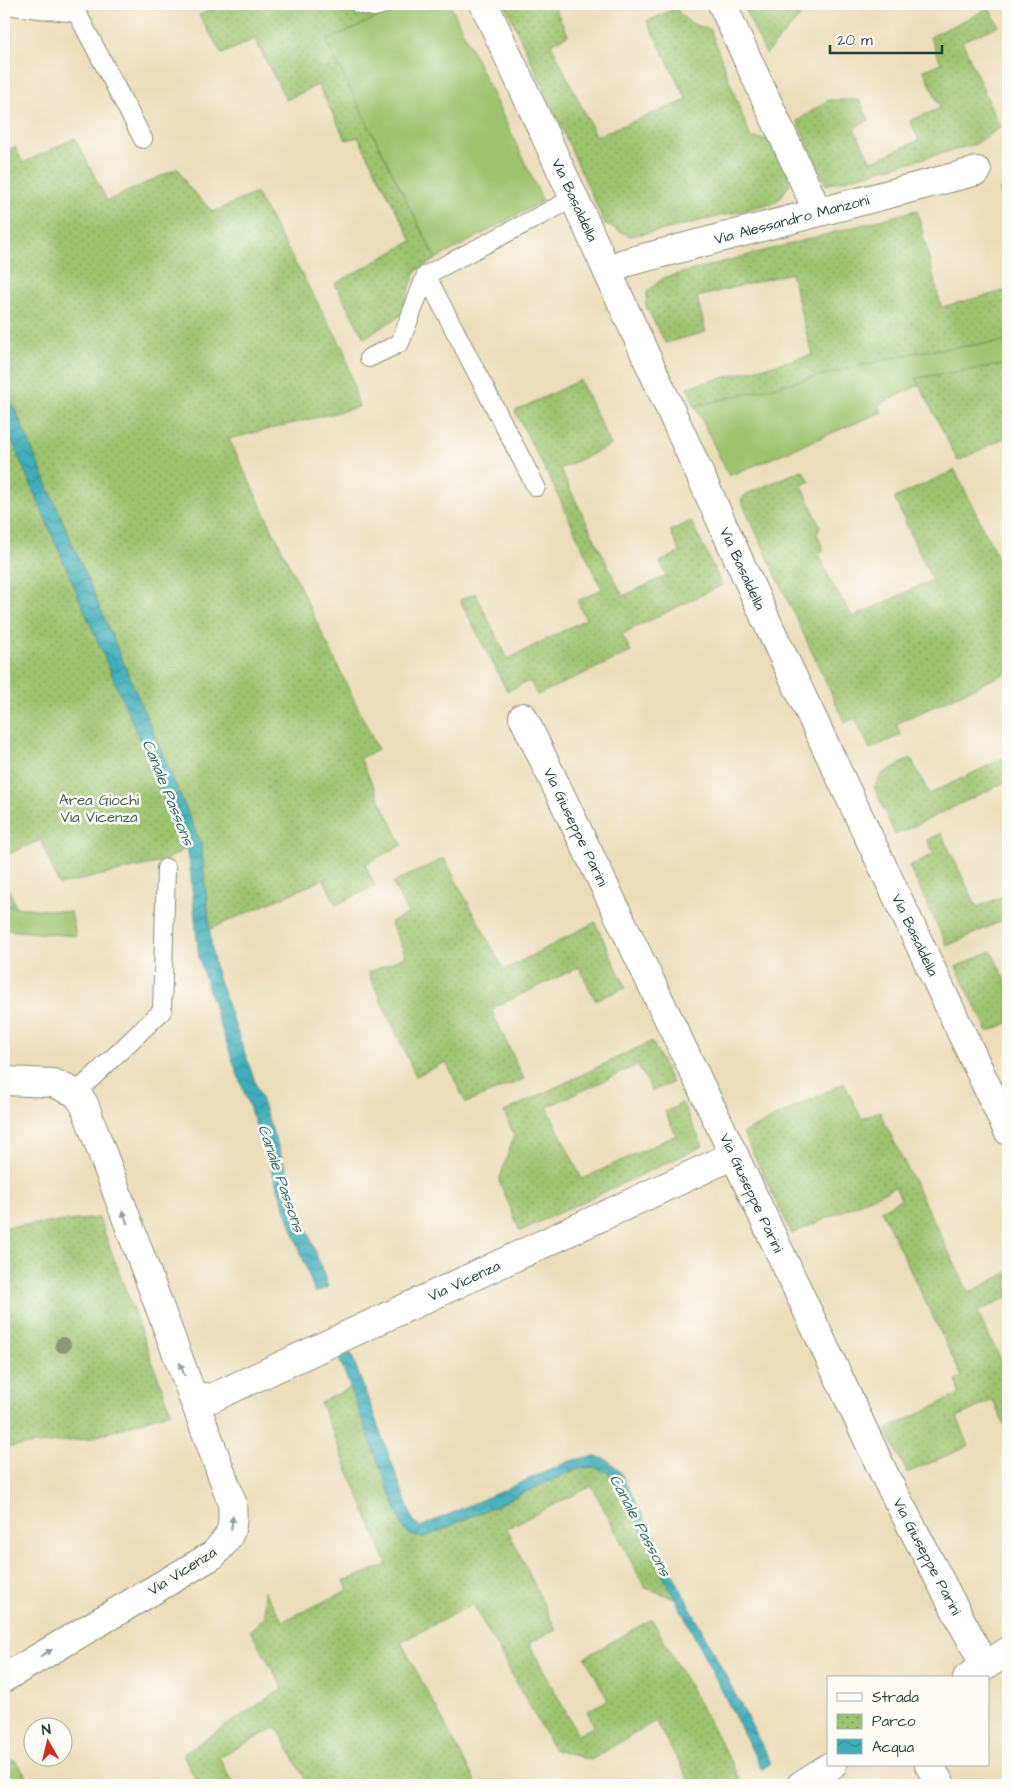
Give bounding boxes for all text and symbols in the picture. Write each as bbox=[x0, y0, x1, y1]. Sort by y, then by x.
scale bar bbox=[830, 22, 942, 54]
text: 20 m bbox=[837, 30, 873, 51]
street label: Via Basaldella bbox=[546, 155, 603, 246]
street label: Via Alessandro Manzoni bbox=[712, 189, 872, 250]
street label: Via Basaldella bbox=[714, 524, 771, 614]
water label: Canale Passons bbox=[137, 736, 200, 850]
street label: Via Giuseppe Parini bbox=[538, 764, 613, 891]
park label: Area Giochi Via Vicenza bbox=[59, 790, 140, 828]
street label: Via Basaldella bbox=[886, 890, 943, 980]
water label: Canale Passons bbox=[252, 1121, 310, 1236]
street label: Via Giuseppe Parini bbox=[714, 1130, 789, 1257]
one-way arrow bbox=[121, 1209, 129, 1224]
street label: Via Vicenza bbox=[425, 1255, 504, 1307]
one-way arrow bbox=[178, 1362, 185, 1377]
water label: Canale Passons bbox=[604, 1471, 677, 1581]
street label: Via Giuseppe Parini bbox=[887, 1495, 967, 1620]
one-way arrow bbox=[228, 1514, 236, 1530]
street label: Via Vicenza bbox=[144, 1542, 221, 1601]
one-way arrow bbox=[39, 1648, 52, 1657]
legend bbox=[827, 1676, 990, 1766]
text: Strada bbox=[872, 1687, 919, 1708]
text: Parco bbox=[872, 1711, 916, 1732]
north arrow bbox=[22, 1716, 72, 1766]
text: N bbox=[41, 1720, 52, 1741]
text: Acqua bbox=[872, 1737, 914, 1758]

